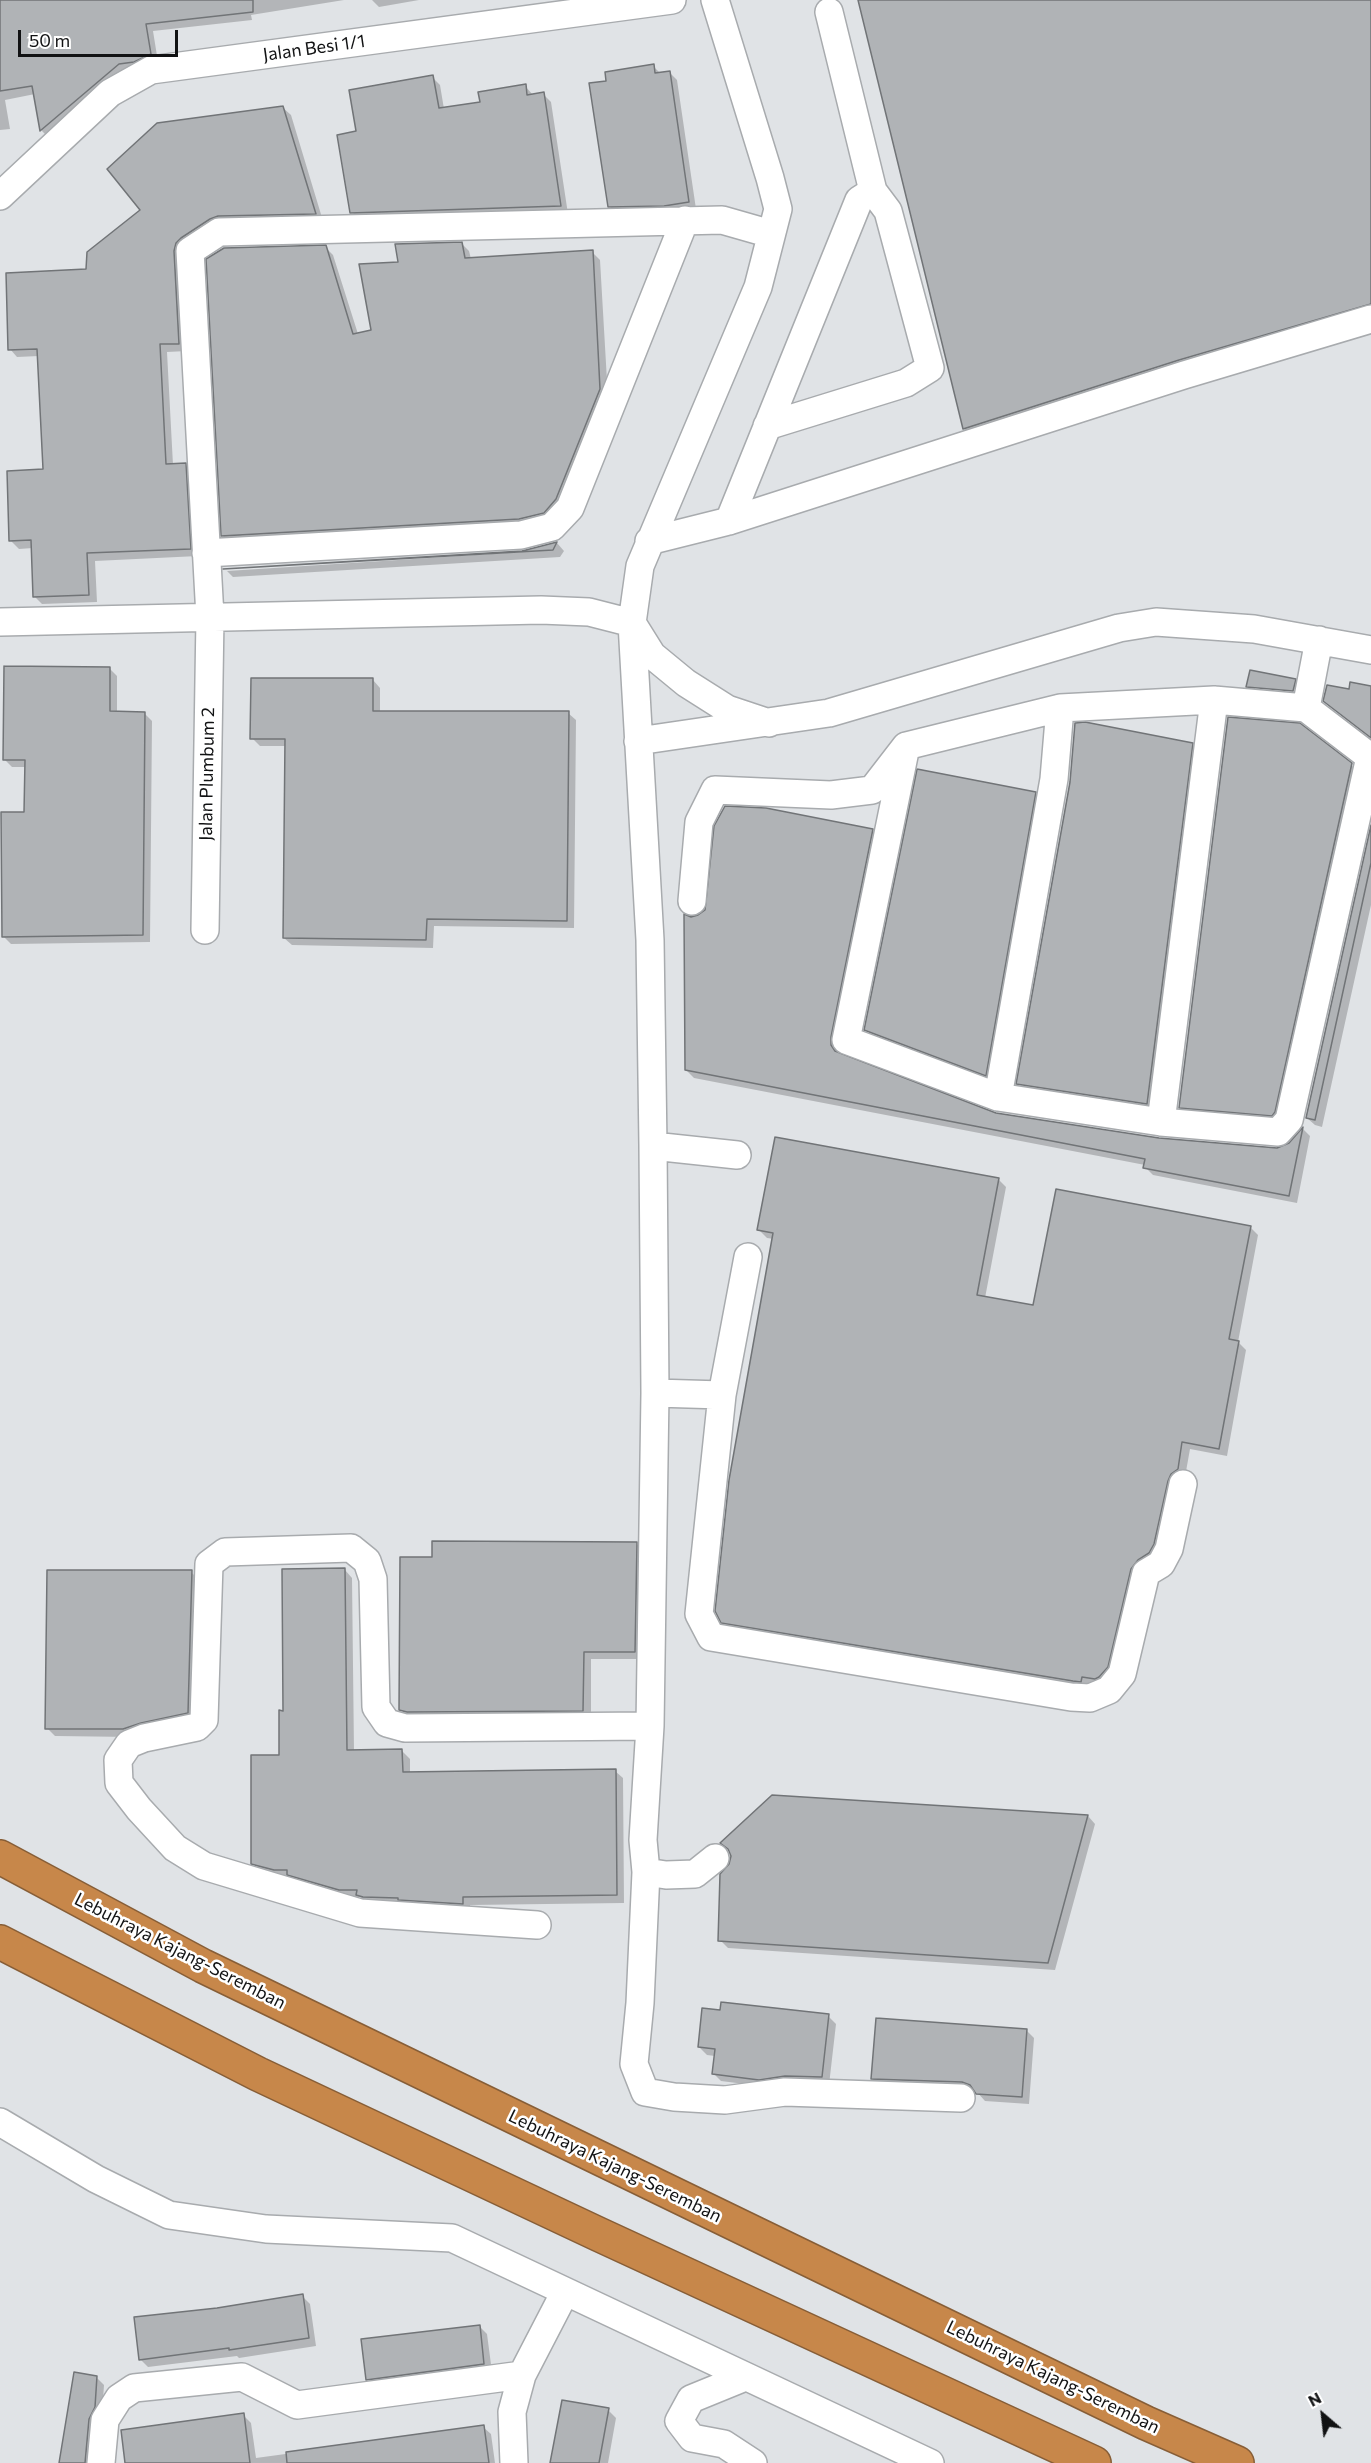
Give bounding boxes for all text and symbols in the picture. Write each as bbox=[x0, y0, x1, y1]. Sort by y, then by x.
scale bar bbox=[21, 18, 182, 56]
text: 50 m bbox=[29, 29, 70, 51]
street label: Jalan Besi 1/1 bbox=[261, 30, 367, 66]
street label: Jalan Plumbum 2 bbox=[195, 707, 219, 841]
street label: Lebuhraya Kajang-Seremban bbox=[71, 1888, 289, 2014]
street label: Lebuhraya Kajang-Seremban bbox=[505, 2105, 725, 2227]
street label: Lebuhraya Kajang-Seremban bbox=[943, 2316, 1163, 2438]
north arrow bbox=[1293, 2385, 1353, 2445]
text: N bbox=[1305, 2387, 1324, 2410]

